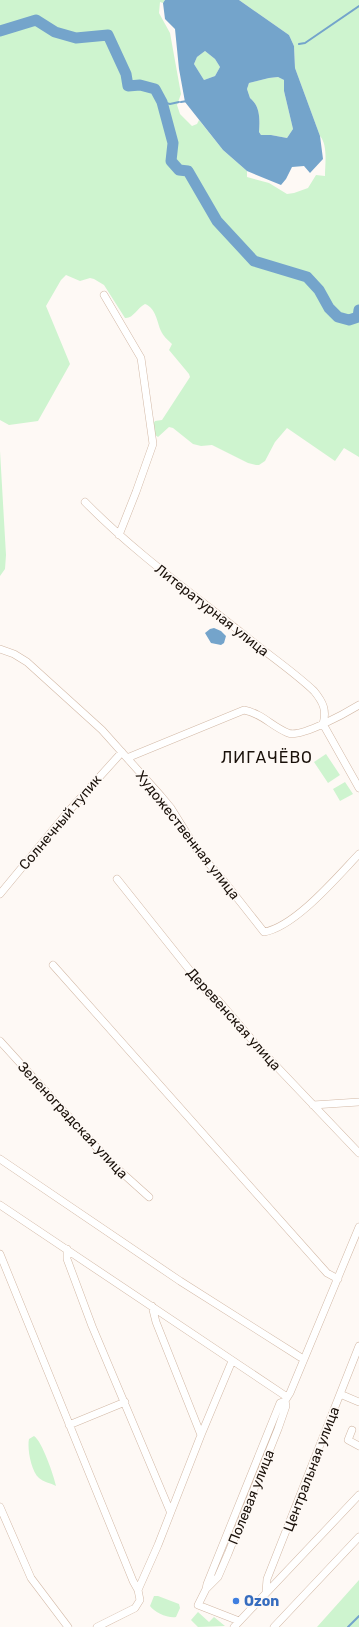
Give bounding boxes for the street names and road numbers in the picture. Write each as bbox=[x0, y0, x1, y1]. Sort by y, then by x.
street label: Литературная улица bbox=[151, 561, 272, 660]
street label: Художественная улица bbox=[132, 768, 243, 903]
street label: Солнечный тупик bbox=[16, 771, 105, 873]
street label: Деревенская улица bbox=[183, 964, 284, 1074]
street label: Зеленоградская улица bbox=[14, 1058, 131, 1182]
street label: Центральная улица bbox=[280, 1404, 343, 1534]
street label: Полевая улица bbox=[225, 1447, 278, 1547]

